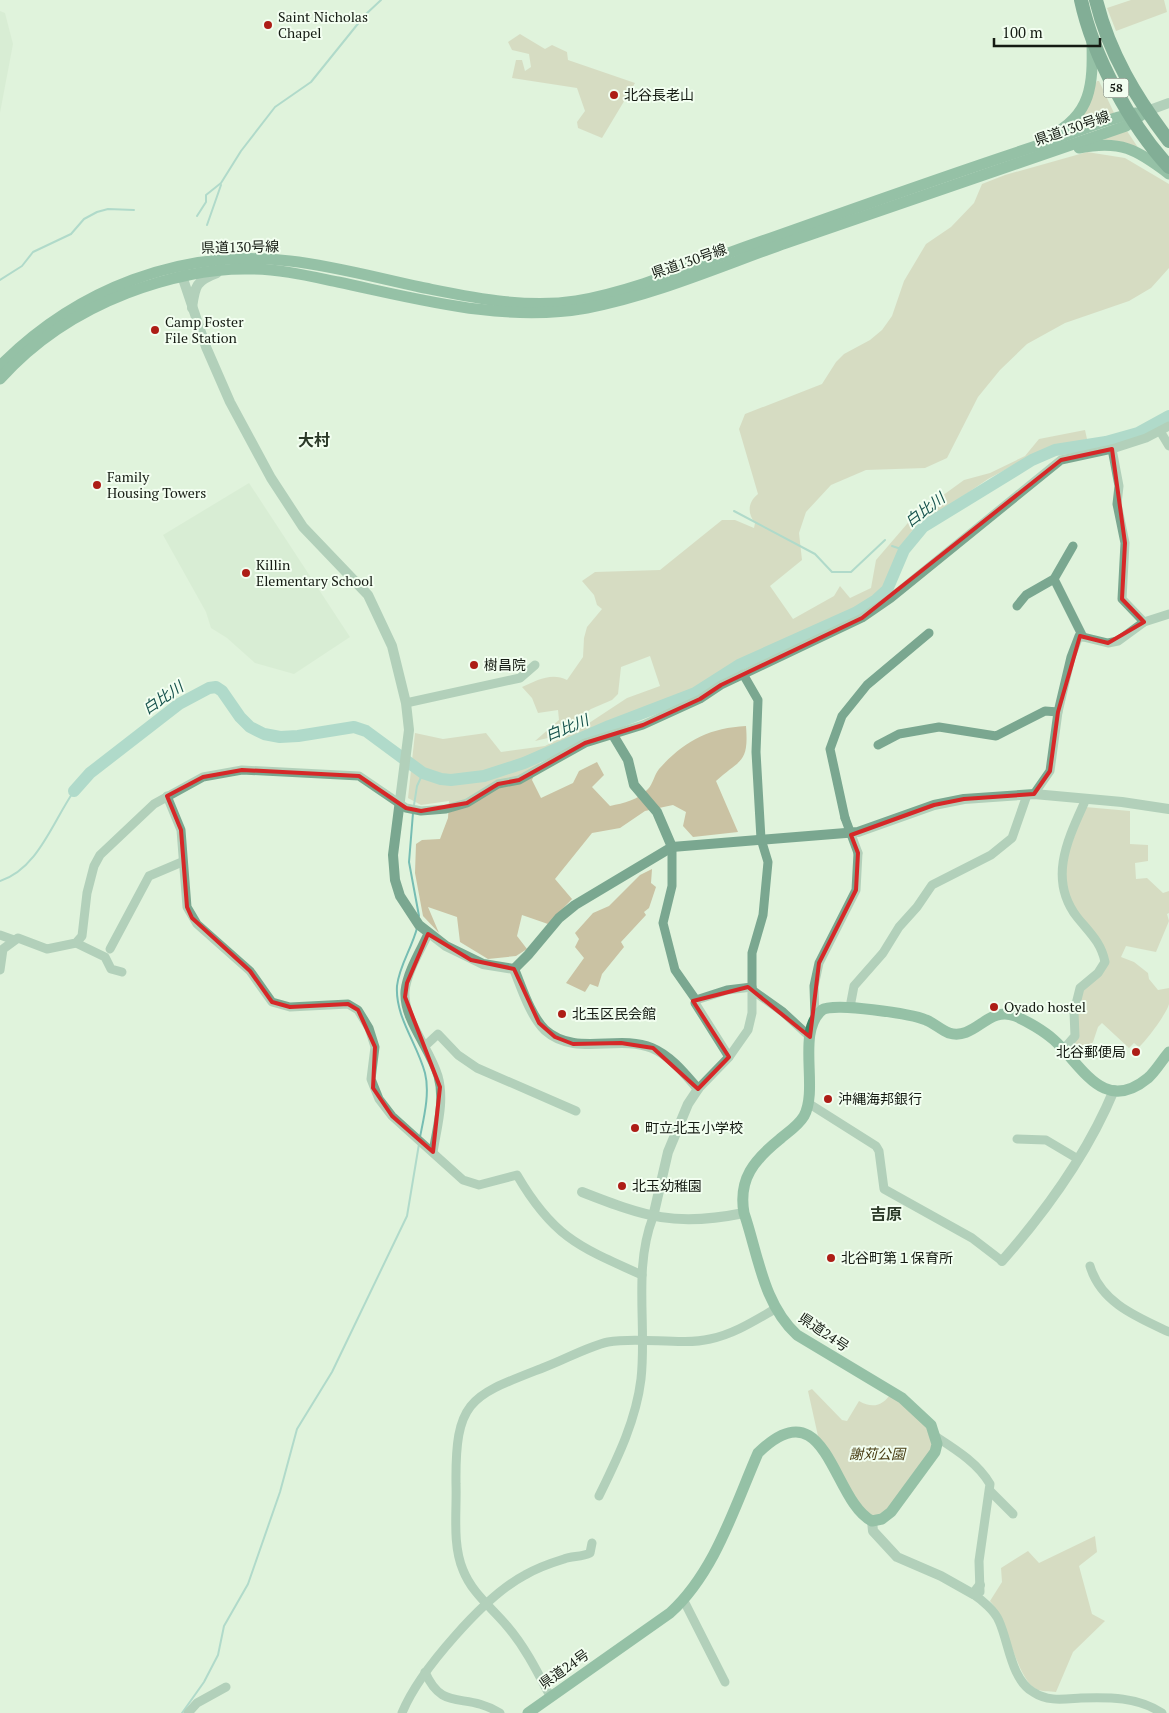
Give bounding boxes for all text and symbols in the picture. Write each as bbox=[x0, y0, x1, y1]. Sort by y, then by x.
place label: Saint Nicholas Chapel bbox=[278, 7, 368, 42]
scale bar bbox=[994, 15, 1100, 47]
marker: Saint Nicholas Chapel bbox=[262, 19, 274, 31]
text: 100 m bbox=[1002, 22, 1043, 42]
road number: 58 bbox=[1104, 78, 1128, 98]
place label: 北谷長老山 bbox=[624, 85, 694, 104]
marker: 北谷長老山 bbox=[608, 89, 620, 101]
street label: 県道130号線 bbox=[1032, 106, 1112, 149]
street label: 県道130号線 bbox=[201, 236, 279, 257]
street label: 県道130号線 bbox=[649, 239, 729, 282]
place label: Camp Foster File Station bbox=[165, 312, 244, 347]
marker: Camp Foster File Station bbox=[149, 324, 161, 336]
district label: 大村 bbox=[298, 429, 330, 451]
place label: Family Housing Towers bbox=[107, 467, 206, 502]
marker: Family Housing Towers bbox=[91, 479, 103, 491]
water label: 白比川 bbox=[900, 486, 950, 531]
place label: Killin Elementary School bbox=[256, 555, 373, 590]
marker: Killin Elementary School bbox=[240, 567, 252, 579]
place label: 樹昌院 bbox=[484, 655, 526, 674]
marker: 樹昌院 bbox=[468, 659, 480, 671]
water label: 白比川 bbox=[138, 675, 188, 718]
water label: 白比川 bbox=[542, 709, 593, 745]
place label: Oyado hostel bbox=[1004, 997, 1086, 1016]
marker: Oyado hostel bbox=[988, 1001, 1000, 1013]
place label: 北玉区民会館 bbox=[572, 1004, 656, 1023]
marker: 北玉区民会館 bbox=[556, 1008, 568, 1020]
place label: 北谷郵便局 bbox=[1056, 1042, 1126, 1061]
marker: 北谷郵便局 bbox=[1130, 1046, 1142, 1058]
place label: 沖縄海邦銀行 bbox=[838, 1089, 922, 1108]
marker: 沖縄海邦銀行 bbox=[822, 1093, 834, 1105]
place label: 町立北玉小学校 bbox=[645, 1118, 743, 1137]
marker: 町立北玉小学校 bbox=[629, 1122, 641, 1134]
place label: 北玉幼稚園 bbox=[632, 1176, 702, 1195]
marker: 北玉幼稚園 bbox=[616, 1180, 628, 1192]
district label: 吉原 bbox=[870, 1203, 902, 1225]
place label: 北谷町第１保育所 bbox=[841, 1248, 953, 1267]
marker: 北谷町第１保育所 bbox=[825, 1252, 837, 1264]
street label: 県道24号 bbox=[795, 1308, 853, 1355]
park label: 謝苅公園 bbox=[849, 1444, 907, 1463]
street label: 県道24号 bbox=[535, 1644, 592, 1693]

